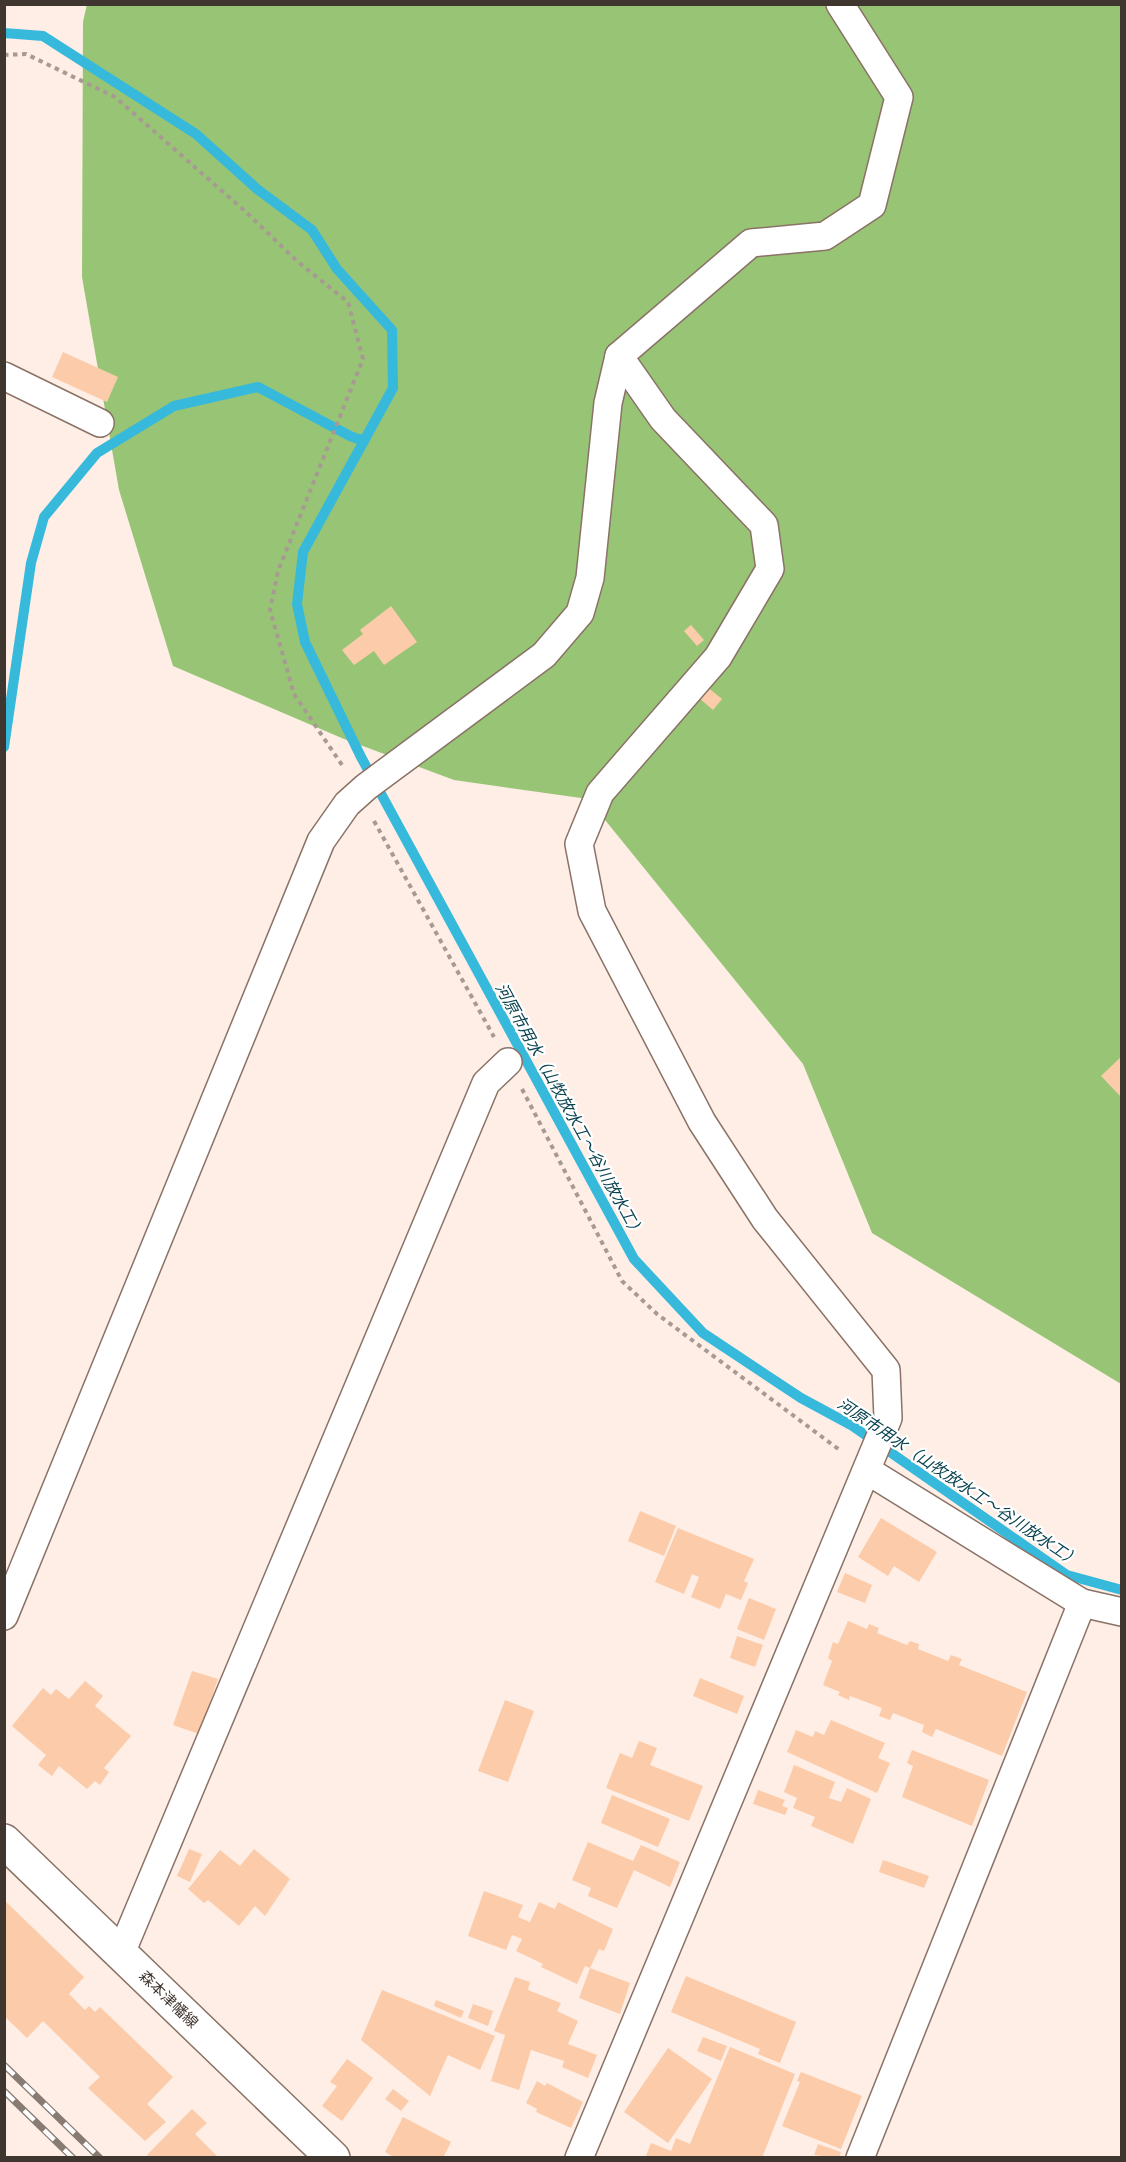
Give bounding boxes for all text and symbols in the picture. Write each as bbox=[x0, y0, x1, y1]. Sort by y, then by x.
water label: 河原市用水（山牧放水工～谷川放水工） bbox=[491, 979, 649, 1241]
water label: 河原市用水（山牧放水工～谷川放水工） bbox=[834, 1393, 1084, 1571]
street label: 森本津幡線 bbox=[135, 1966, 203, 2032]

